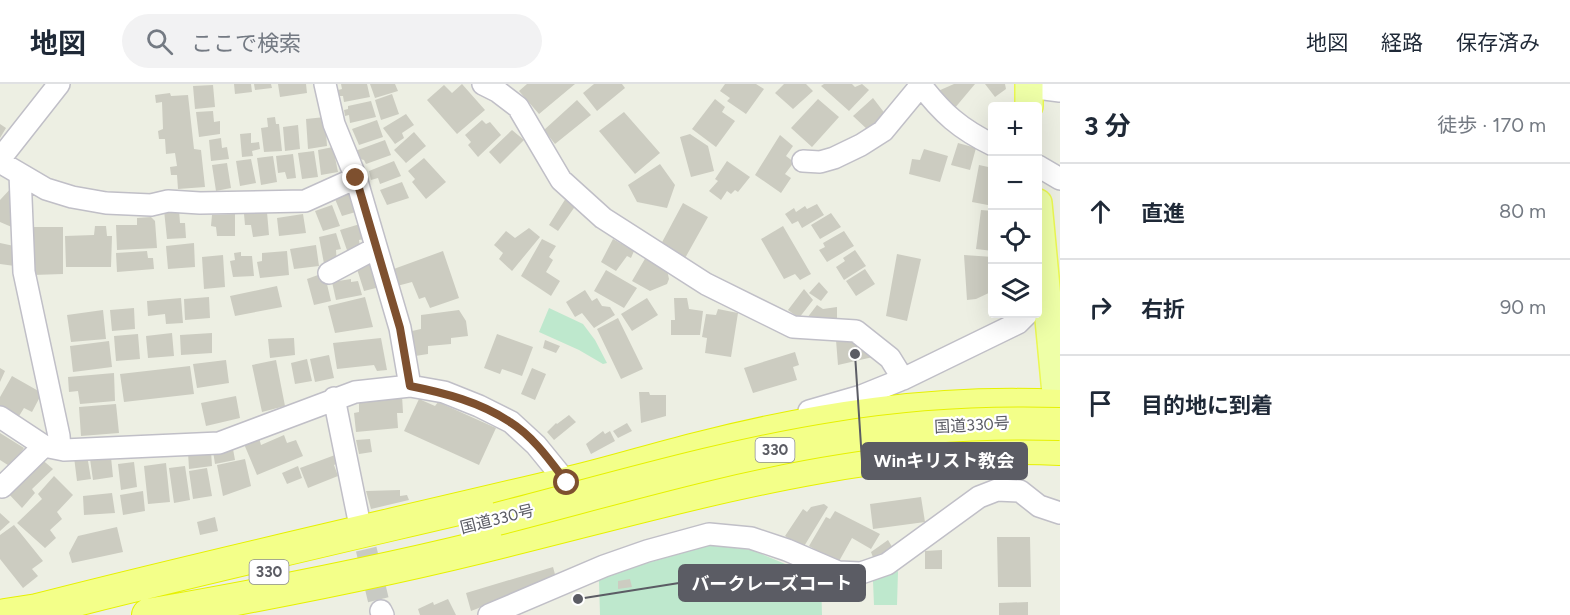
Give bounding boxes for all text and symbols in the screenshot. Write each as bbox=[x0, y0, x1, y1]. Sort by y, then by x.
search box bbox=[122, 14, 542, 68]
icon: search bbox=[143, 25, 176, 58]
text: 地図 bbox=[30, 26, 86, 60]
text: ここで検索 bbox=[191, 30, 301, 57]
text: 地図 bbox=[1306, 30, 1348, 55]
text: 経路 bbox=[1381, 30, 1423, 55]
text: 保存済み bbox=[1456, 30, 1540, 55]
map controls bbox=[988, 102, 1042, 318]
button: + bbox=[988, 102, 1042, 156]
text: 3 分 bbox=[1084, 110, 1131, 142]
text: 徒歩 · 170 m bbox=[1437, 113, 1546, 137]
button: − bbox=[988, 156, 1042, 210]
route end bbox=[342, 164, 368, 190]
icon: ahead bbox=[1084, 195, 1117, 228]
text: 80 m bbox=[1499, 199, 1546, 223]
text: 直進 bbox=[1141, 200, 1185, 227]
button: locate bbox=[988, 210, 1042, 264]
button: layers bbox=[988, 264, 1042, 318]
icon: right bbox=[1084, 291, 1117, 324]
text: 90 m bbox=[1500, 295, 1546, 319]
text: 右折 bbox=[1141, 296, 1185, 323]
icon: arrive bbox=[1084, 387, 1117, 420]
text: 目的地に到着 bbox=[1141, 392, 1273, 419]
street label: 国道330号 bbox=[934, 414, 1010, 436]
road number: 330 bbox=[756, 438, 794, 462]
callout: Winキリスト教会 bbox=[862, 443, 1027, 479]
text: Winキリスト教会 bbox=[874, 450, 1014, 472]
route start bbox=[553, 469, 579, 495]
street label: 国道330号 bbox=[458, 501, 536, 537]
road number: 330 bbox=[250, 560, 288, 584]
callout: バークレーズコート bbox=[679, 565, 865, 601]
text: バークレーズコート bbox=[691, 573, 853, 595]

